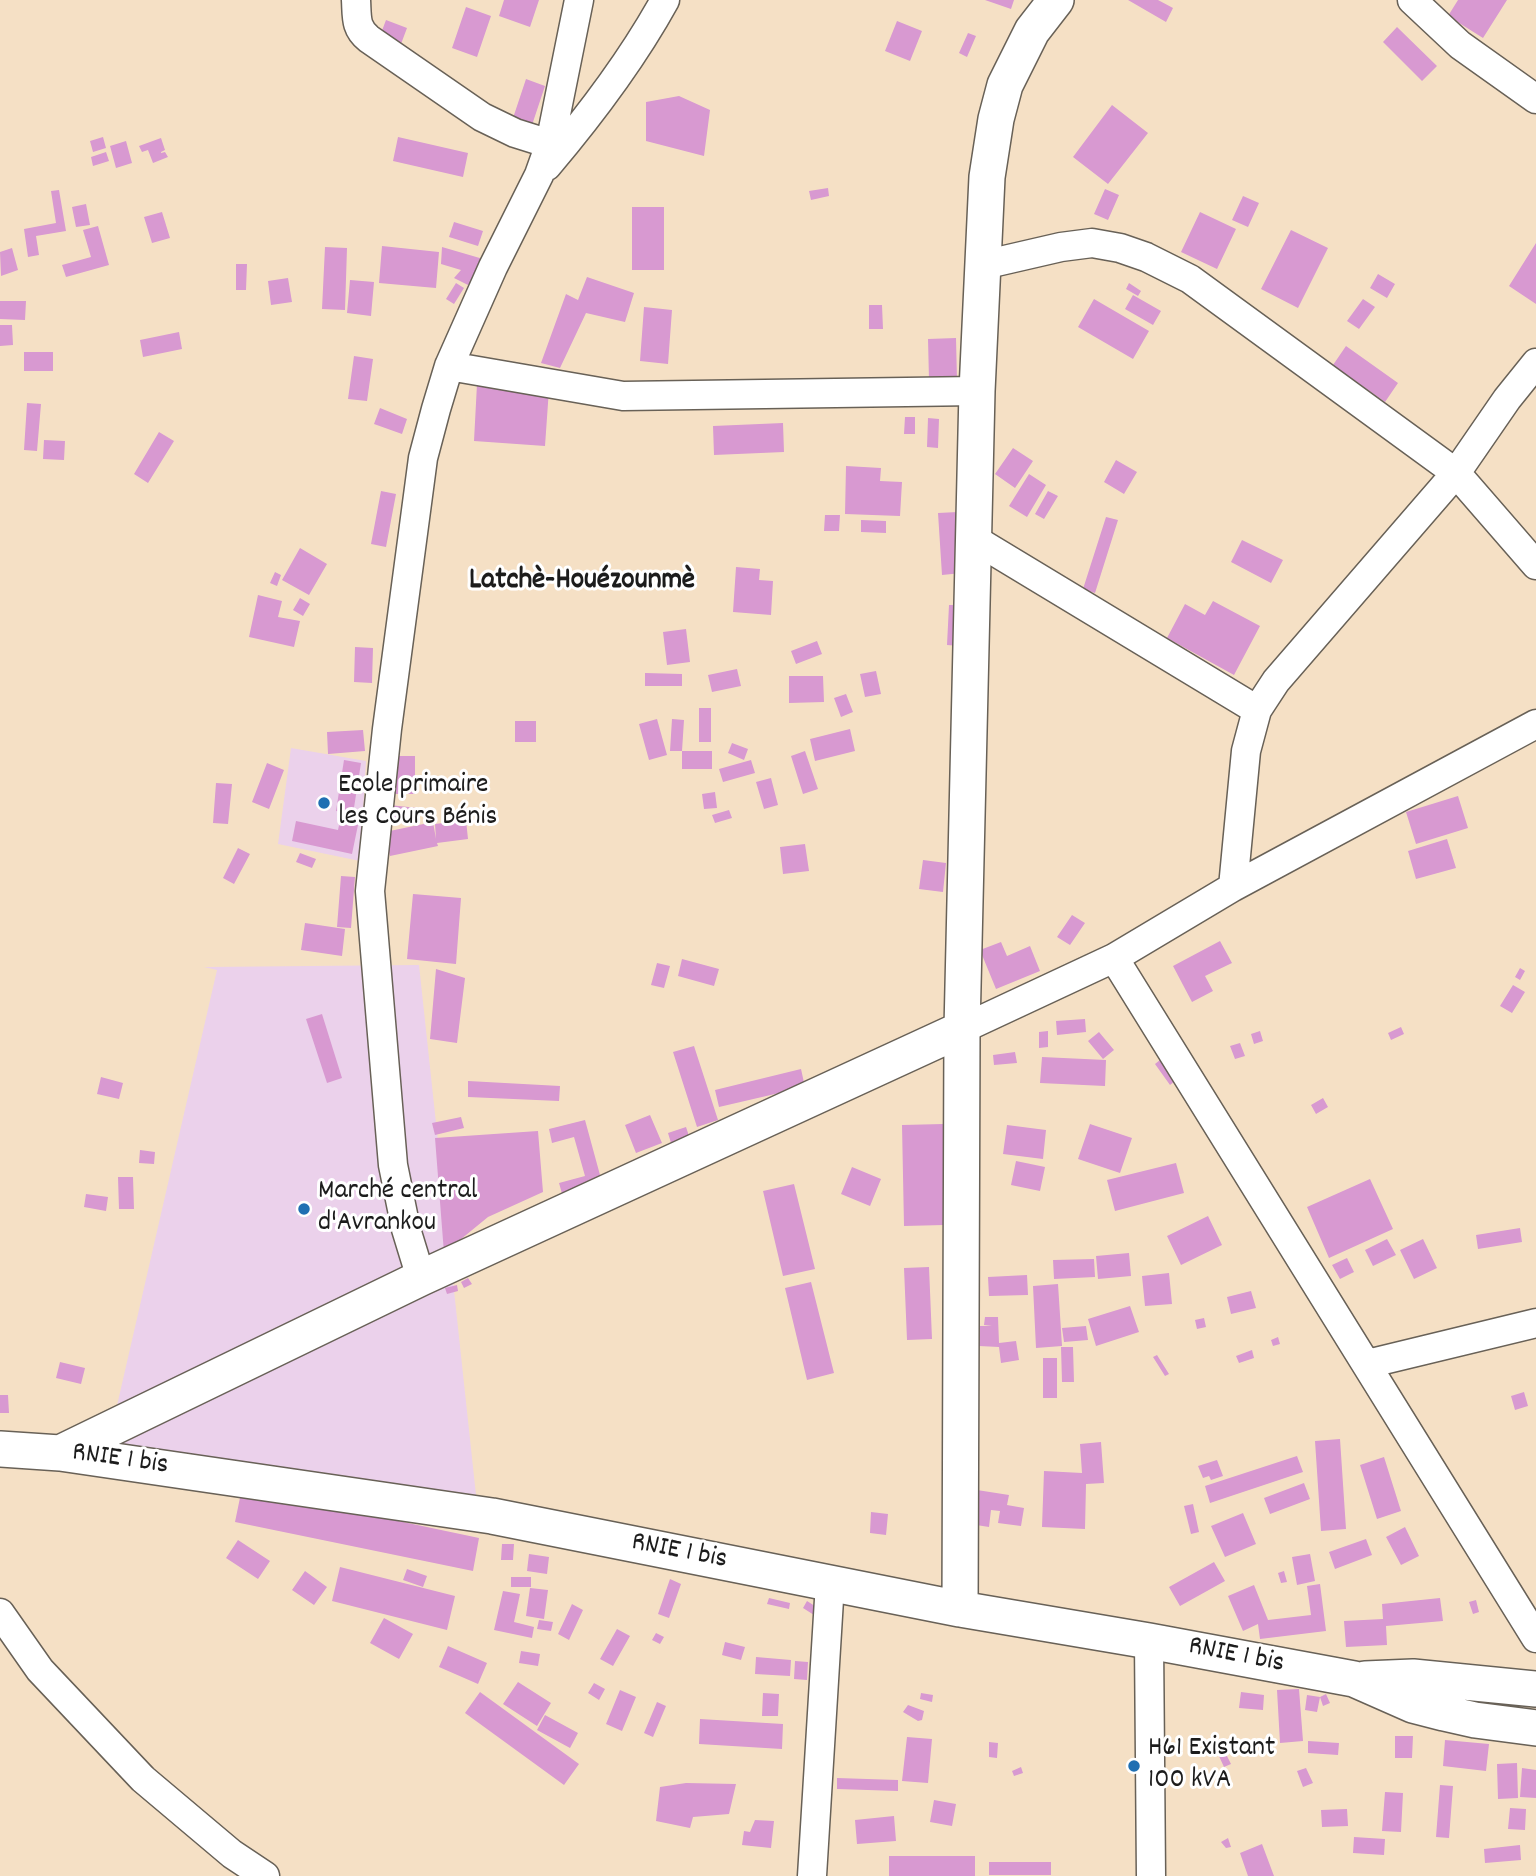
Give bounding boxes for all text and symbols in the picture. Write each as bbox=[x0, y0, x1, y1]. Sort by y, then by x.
district label: Latchè-Houézounmè bbox=[469, 565, 695, 601]
place label: Ecole primaire les Cours Bénis bbox=[338, 770, 497, 836]
marker: Ecole primaire les Cours Bénis bbox=[316, 795, 332, 811]
place label: Marché central d'Avrankou bbox=[318, 1176, 478, 1242]
marker: Marché central d'Avrankou bbox=[296, 1201, 312, 1217]
street label: RNIE 1 bis bbox=[70, 1438, 170, 1484]
street label: RNIE 1 bis bbox=[628, 1527, 730, 1579]
street label: RNIE 1 bis bbox=[1185, 1631, 1287, 1683]
place label: H61 Existant 100 kVA bbox=[1148, 1733, 1275, 1799]
marker: H61 Existant 100 kVA bbox=[1126, 1758, 1142, 1774]

